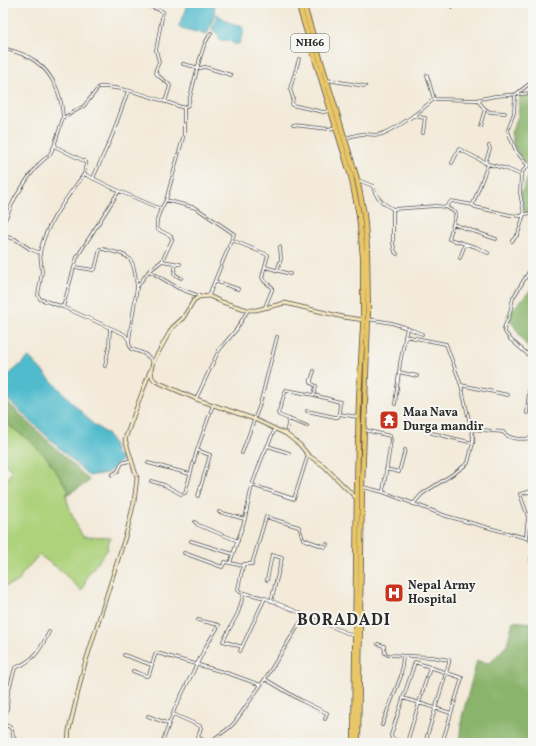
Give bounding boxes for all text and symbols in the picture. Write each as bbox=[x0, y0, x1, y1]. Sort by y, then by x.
road number: NH66 bbox=[291, 34, 329, 52]
place label: Maa Nava Durga mandir bbox=[403, 405, 484, 435]
temple icon: Maa Nava Durga mandir bbox=[378, 409, 400, 431]
place label: Nepal Army Hospital bbox=[408, 578, 476, 608]
hospital icon: Nepal Army Hospital bbox=[383, 582, 405, 604]
district label: BORADADI bbox=[297, 610, 391, 632]

